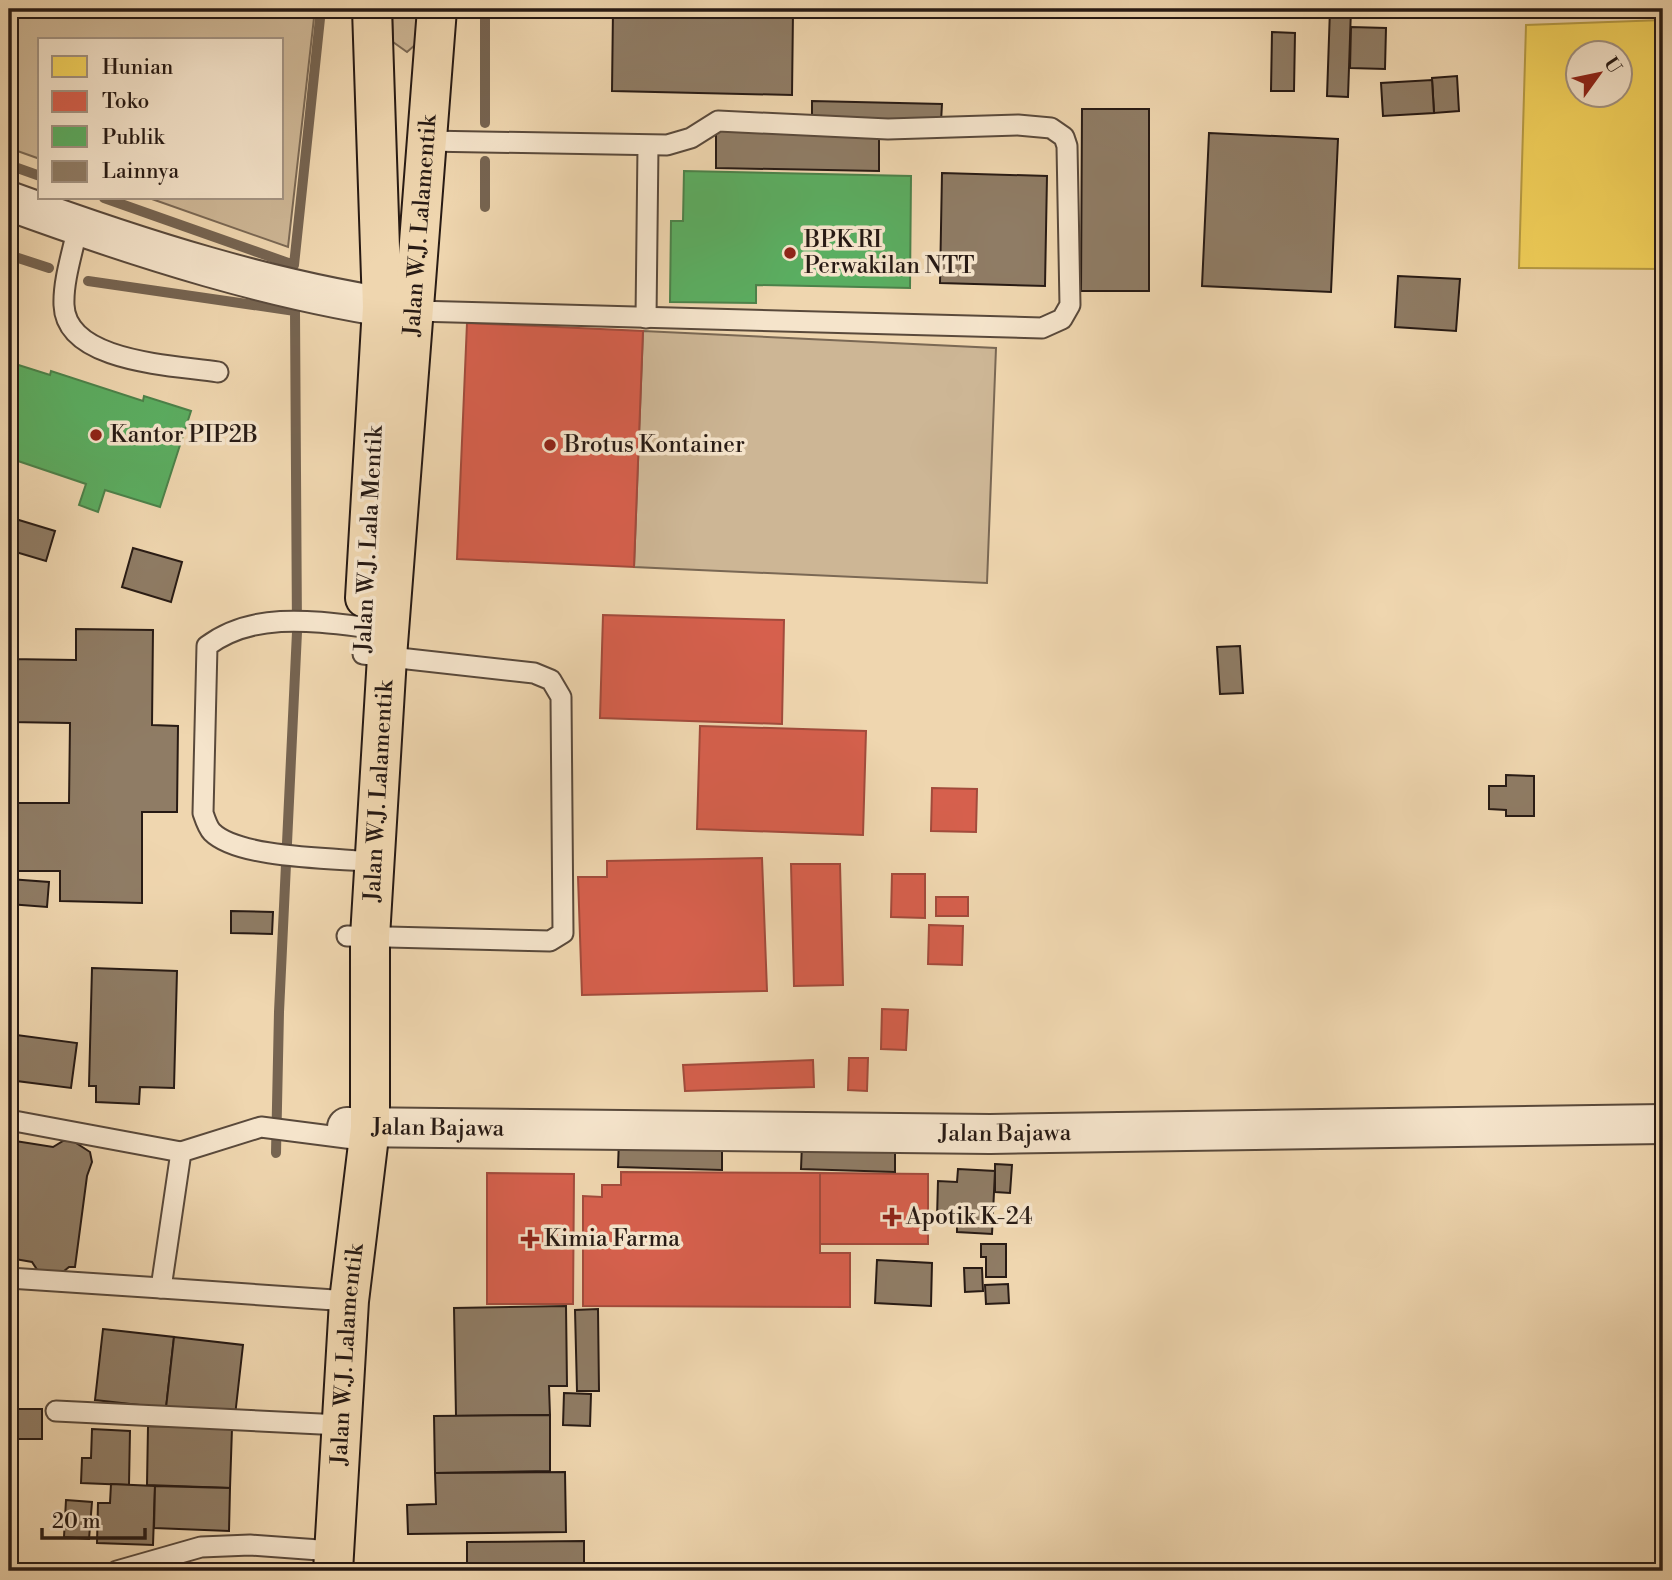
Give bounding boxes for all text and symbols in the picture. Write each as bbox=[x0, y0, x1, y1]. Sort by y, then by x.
legend bbox=[38, 38, 284, 200]
north arrow bbox=[1564, 38, 1634, 108]
text: U bbox=[1598, 53, 1627, 78]
text: Hunian bbox=[102, 55, 174, 81]
text: Toko bbox=[102, 89, 149, 115]
street label: Jalan W.J. Lalamentik bbox=[398, 113, 443, 338]
text: Publik bbox=[102, 125, 166, 151]
text: Lainnya bbox=[102, 159, 179, 185]
place label: BPK RI Perwakilan NTT bbox=[803, 226, 974, 280]
marker: BPK RI Perwakilan NTT bbox=[782, 245, 798, 261]
place label: Kantor PIP2B bbox=[110, 421, 258, 449]
street label: Jalan W.J. Lala Mentik bbox=[349, 424, 389, 654]
marker: Kantor PIP2B bbox=[88, 427, 104, 443]
place label: Brotus Kontainer bbox=[563, 431, 745, 459]
marker: Brotus Kontainer bbox=[542, 437, 558, 453]
street label: Jalan W.J. Lalamentik bbox=[358, 679, 400, 903]
street label: Jalan Bajawa bbox=[370, 1113, 505, 1143]
street label: Jalan Bajawa bbox=[937, 1119, 1072, 1148]
place label: Apotik K-24 bbox=[905, 1203, 1033, 1231]
marker: Apotik K-24 bbox=[884, 1209, 900, 1225]
place label: Kimia Farma bbox=[544, 1225, 680, 1253]
marker: Kimia Farma bbox=[522, 1231, 538, 1247]
street label: Jalan W.J. Lalamentik bbox=[325, 1241, 370, 1467]
scale bar bbox=[42, 1496, 145, 1540]
text: 20 m bbox=[52, 1509, 101, 1535]

